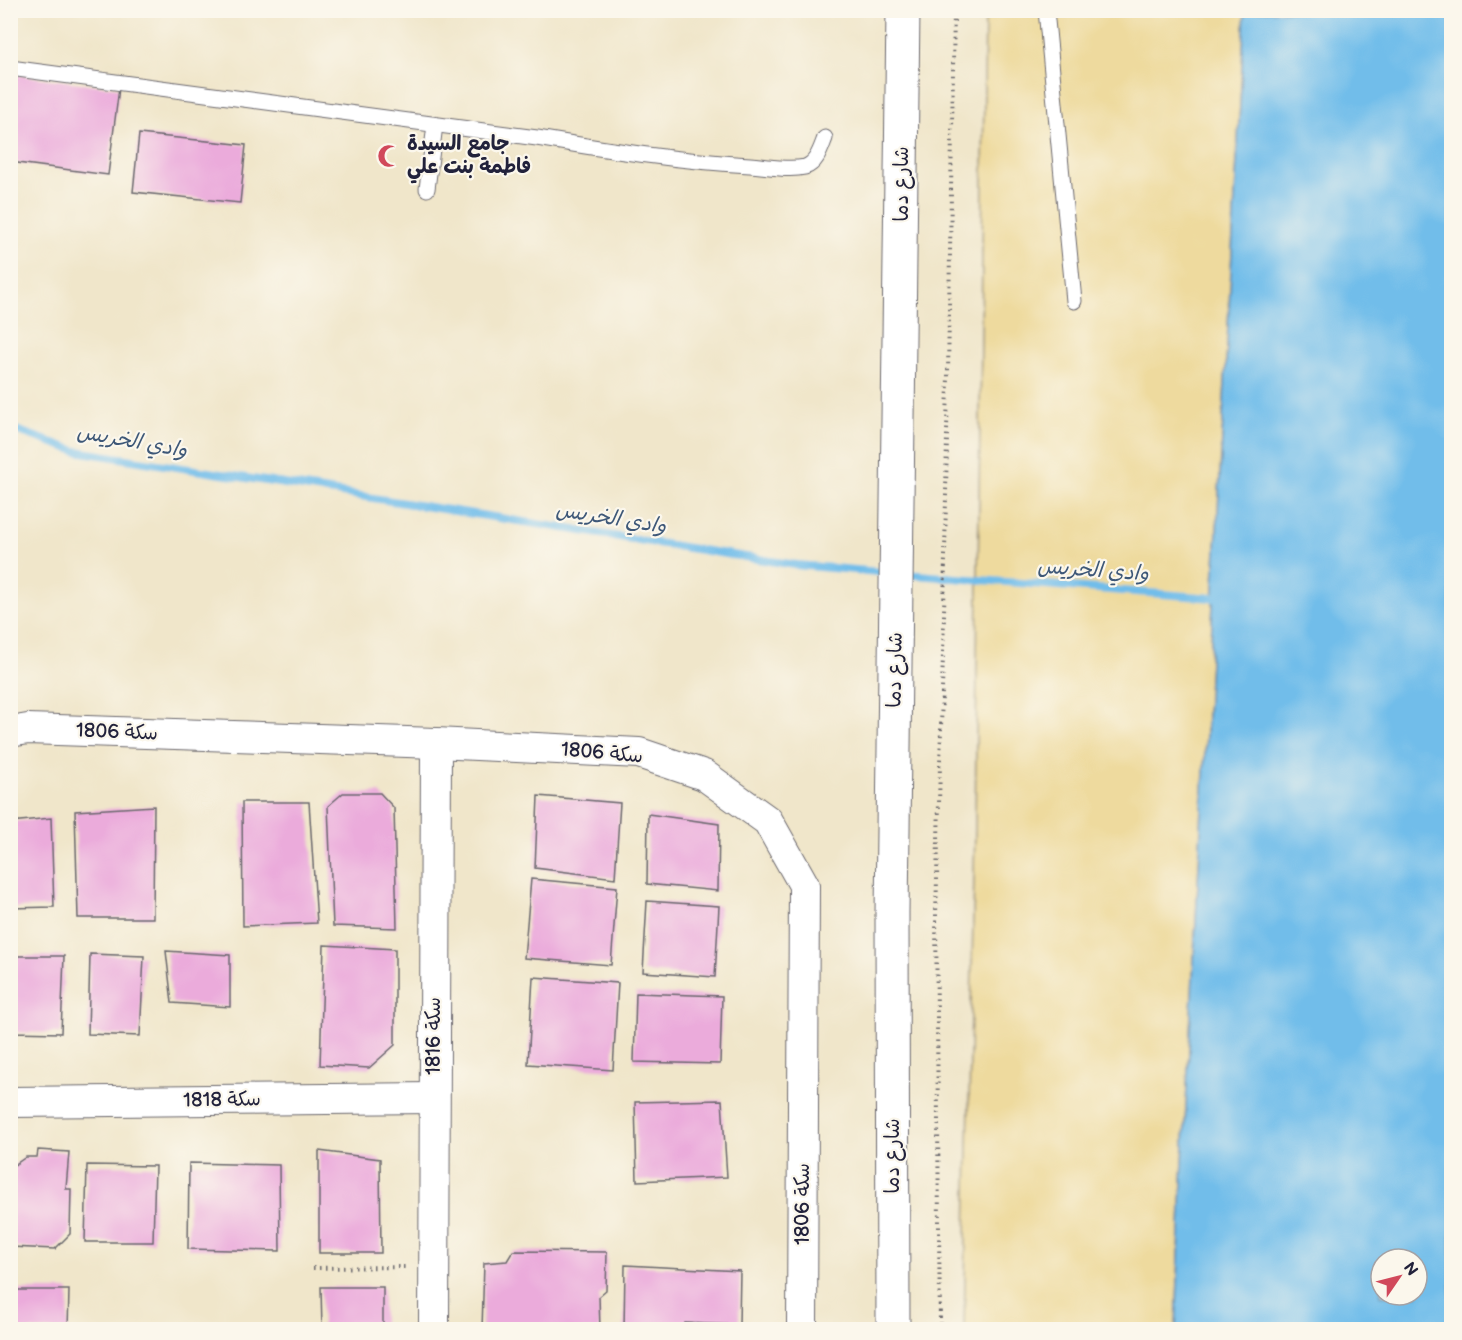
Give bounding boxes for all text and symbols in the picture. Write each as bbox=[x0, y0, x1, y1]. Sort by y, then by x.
place label: جامع السيدة فاطمة بنت علي bbox=[407, 132, 531, 184]
mosque icon: جامع السيدة فاطمة بنت علي bbox=[376, 143, 402, 169]
street label: شارع دما bbox=[890, 146, 915, 222]
water label: وادي الخريس bbox=[75, 419, 189, 465]
water label: وادي الخريس bbox=[554, 497, 668, 541]
water label: وادي الخريس bbox=[1036, 554, 1150, 588]
street label: شارع دما bbox=[882, 632, 909, 708]
street label: سكة 1806 bbox=[76, 719, 158, 745]
street label: سكة 1806 bbox=[560, 737, 644, 769]
street label: سكة 1816 bbox=[422, 997, 446, 1075]
street label: سكة 1818 bbox=[183, 1087, 261, 1113]
street label: شارع دما bbox=[881, 1118, 906, 1194]
street label: سكة 1806 bbox=[791, 1163, 815, 1245]
north arrow bbox=[1369, 1247, 1429, 1307]
text: N bbox=[1399, 1259, 1421, 1280]

